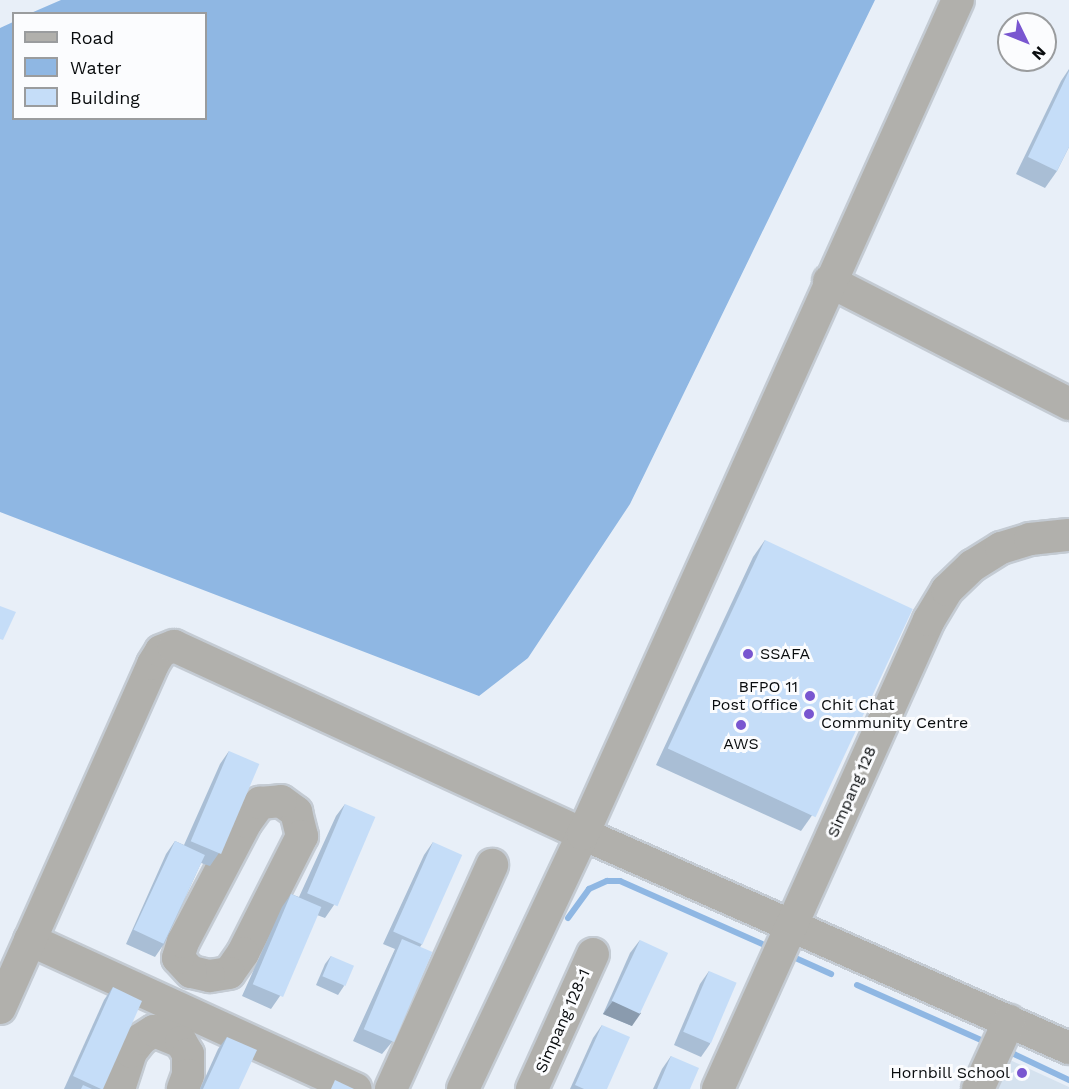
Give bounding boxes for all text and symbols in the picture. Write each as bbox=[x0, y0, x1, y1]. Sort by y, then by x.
legend bbox=[12, 12, 207, 120]
north arrow bbox=[997, 12, 1057, 72]
text: Road bbox=[70, 27, 114, 48]
text: N bbox=[1028, 42, 1050, 64]
text: Water bbox=[70, 57, 122, 78]
text: Building bbox=[70, 87, 140, 108]
place label: SSAFA bbox=[760, 644, 810, 664]
marker: SSAFA bbox=[741, 647, 755, 661]
place label: BFPO 11 Post Office bbox=[711, 677, 798, 715]
marker: BFPO 11 Post Office bbox=[803, 689, 817, 703]
place label: Chit Chat Community Centre bbox=[821, 695, 969, 733]
marker: Chit Chat Community Centre bbox=[802, 707, 816, 721]
marker: AWS bbox=[734, 718, 748, 732]
place label: AWS bbox=[723, 734, 759, 754]
street label: Simpang 128 bbox=[823, 743, 881, 841]
street label: Simpang 128-1 bbox=[531, 966, 595, 1076]
place label: Hornbill School bbox=[890, 1063, 1010, 1083]
marker: Hornbill School bbox=[1015, 1066, 1029, 1080]

